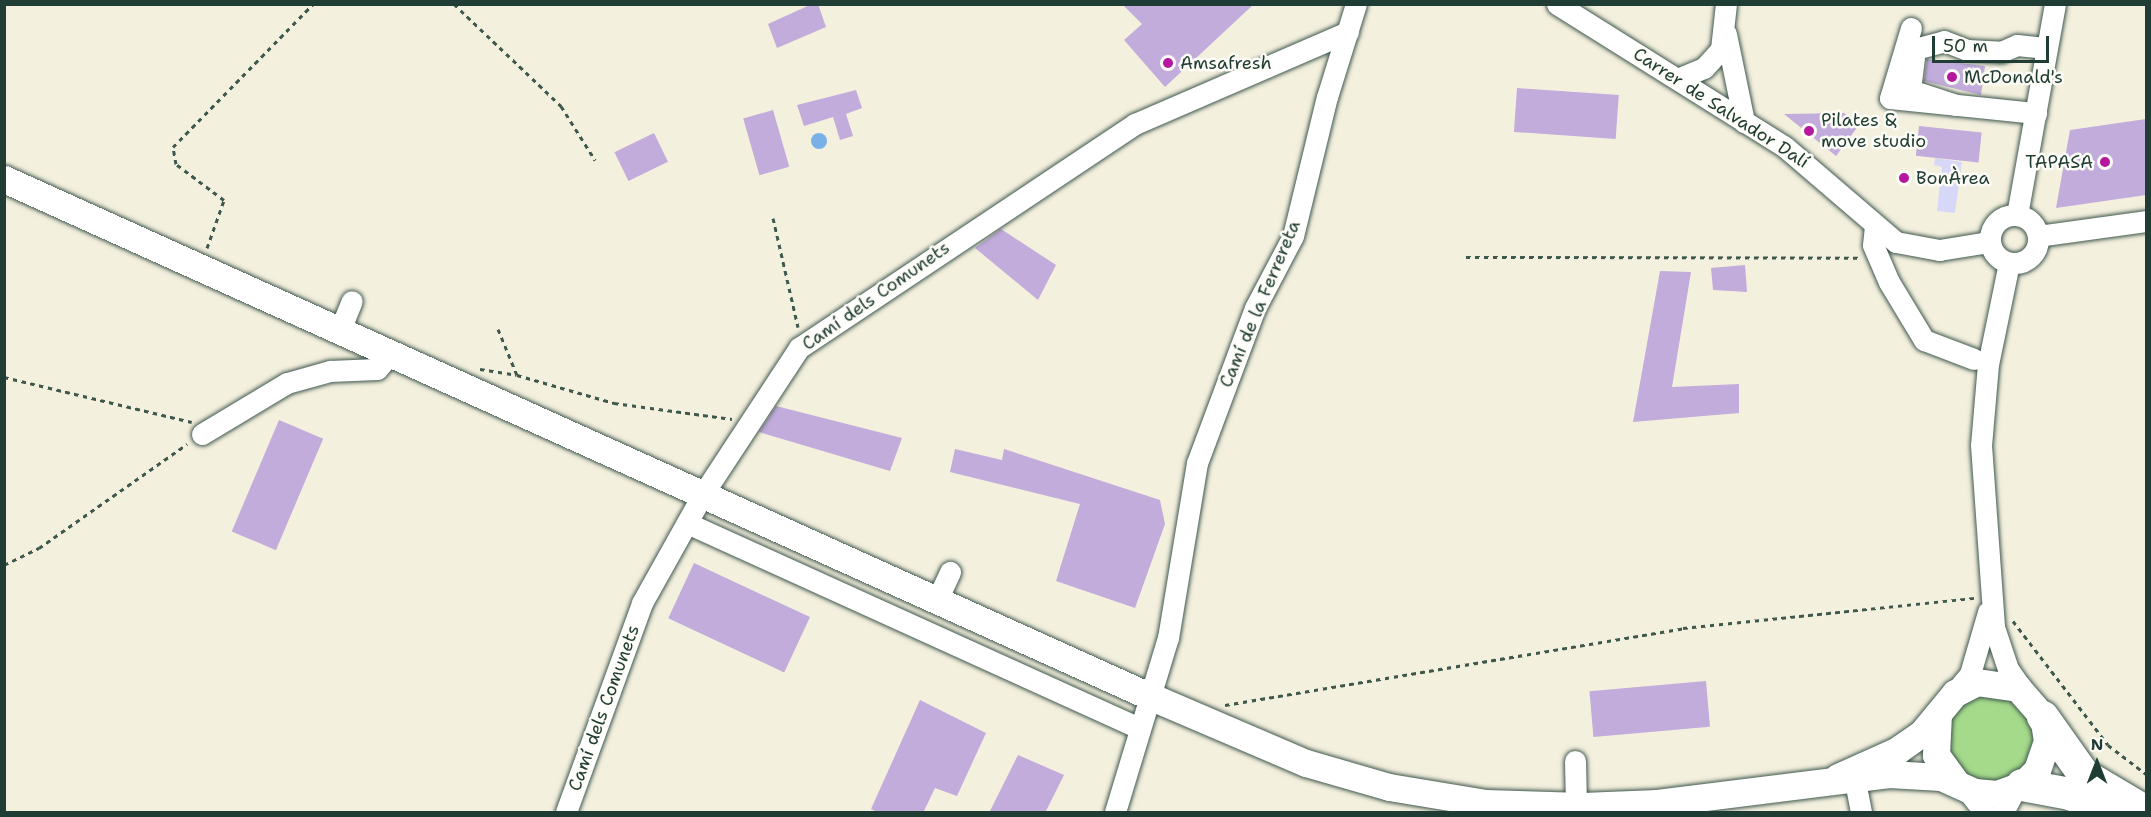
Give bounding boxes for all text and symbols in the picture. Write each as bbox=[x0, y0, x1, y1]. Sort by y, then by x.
scale bar bbox=[1935, 24, 2052, 62]
text: 50 m bbox=[1943, 34, 1988, 58]
street label: Carrer de Salvador Dalí bbox=[1629, 43, 1813, 173]
place label: Amsafresh bbox=[1180, 52, 1272, 74]
marker: Amsafresh bbox=[1161, 56, 1175, 70]
place label: McDonald's bbox=[1964, 66, 2063, 88]
marker: McDonald's bbox=[1945, 70, 1959, 84]
place label: Pilates & move studio bbox=[1821, 110, 1926, 152]
marker: Pilates & move studio bbox=[1802, 124, 1816, 138]
place label: TAPASA bbox=[2025, 151, 2093, 173]
marker: TAPASA bbox=[2098, 155, 2112, 169]
place label: BonÀrea bbox=[1916, 167, 1990, 189]
marker: BonÀrea bbox=[1897, 171, 1911, 185]
street label: Camí de la Ferrereta bbox=[1215, 217, 1305, 391]
street label: Camí dels Comunets bbox=[798, 237, 954, 355]
street label: Camí dels Comunets bbox=[564, 622, 644, 794]
north arrow bbox=[2067, 733, 2127, 793]
text: N bbox=[2091, 734, 2103, 755]

